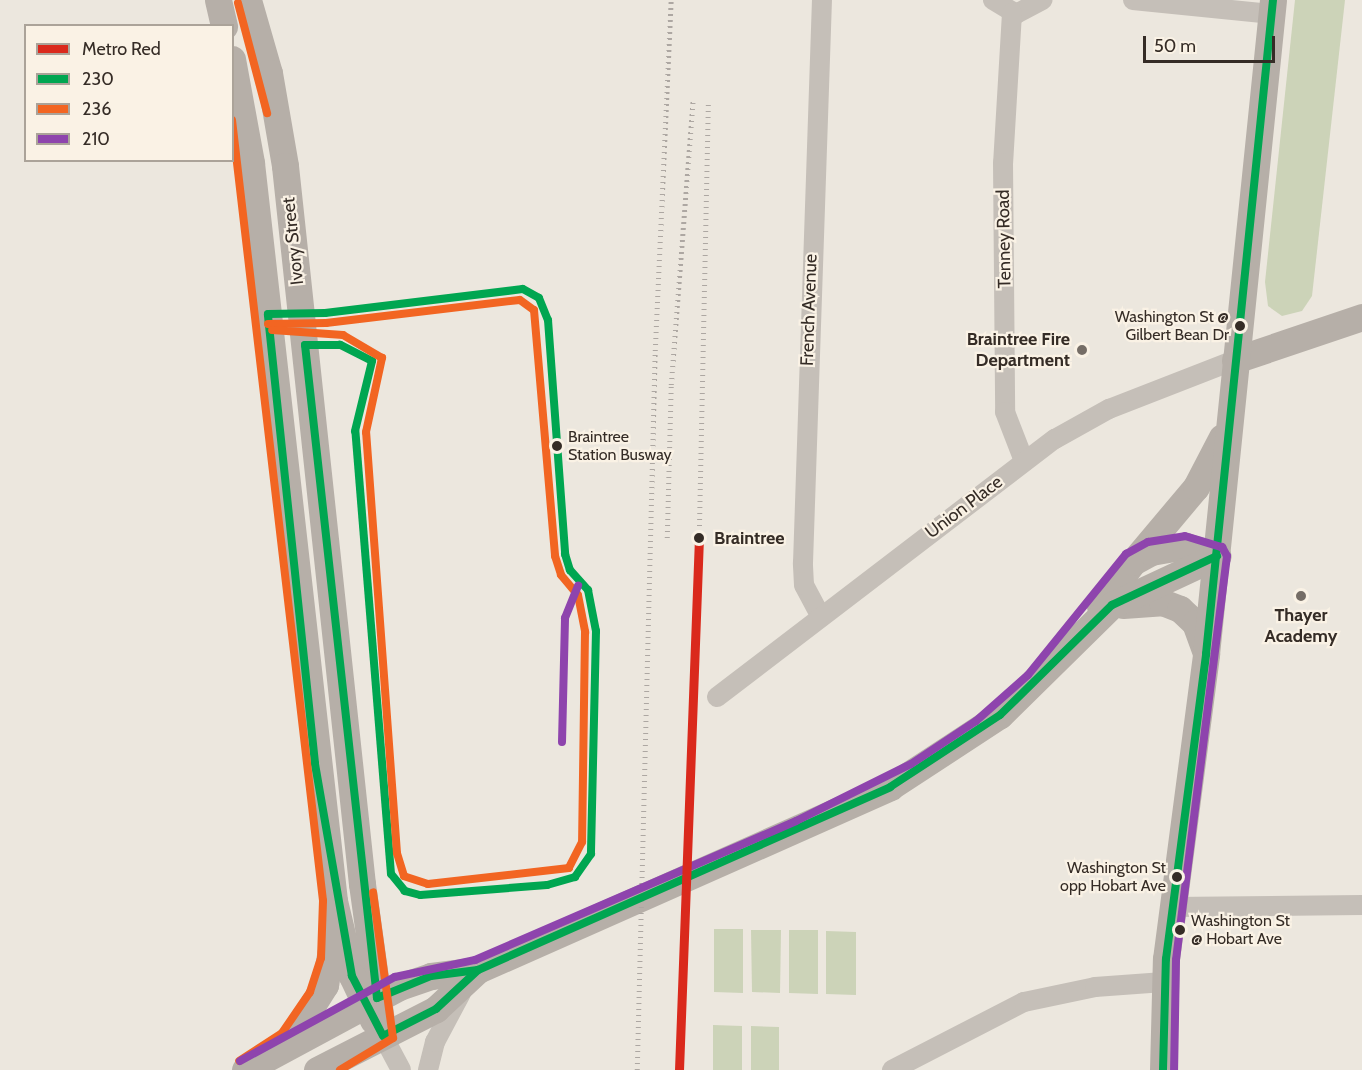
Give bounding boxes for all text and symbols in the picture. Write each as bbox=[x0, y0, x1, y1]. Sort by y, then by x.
legend bbox=[24, 24, 234, 162]
scale bar bbox=[1146, 24, 1278, 62]
text: 50 m bbox=[1154, 35, 1196, 57]
text: Metro Red bbox=[82, 38, 161, 60]
text: 230 bbox=[82, 68, 114, 90]
text: 236 bbox=[82, 98, 111, 120]
text: 210 bbox=[82, 128, 110, 150]
street label: Tenney Road bbox=[992, 189, 1016, 289]
street label: Ivory Street bbox=[278, 196, 308, 286]
street label: French Avenue bbox=[796, 253, 822, 367]
place label: Washington St @ Gilbert Bean Dr bbox=[1115, 307, 1229, 345]
marker: Washington St @ Gilbert Bean Dr bbox=[1234, 320, 1246, 332]
place label: Braintree Fire Department bbox=[967, 329, 1070, 372]
marker: Braintree Fire Department bbox=[1075, 343, 1089, 357]
place label: Braintree Station Busway bbox=[568, 427, 672, 465]
marker: Braintree Station Busway bbox=[551, 440, 563, 452]
street label: Union Place bbox=[921, 471, 1007, 543]
place label: Braintree bbox=[714, 527, 785, 549]
marker: Braintree bbox=[689, 528, 709, 548]
marker: Thayer Academy bbox=[1294, 589, 1308, 603]
place label: Thayer Academy bbox=[1265, 605, 1337, 648]
place label: Washington St opp Hobart Ave bbox=[1060, 858, 1166, 896]
marker: Washington St opp Hobart Ave bbox=[1171, 871, 1183, 883]
place label: Washington St @ Hobart Ave bbox=[1191, 911, 1290, 949]
marker: Washington St @ Hobart Ave bbox=[1174, 924, 1186, 936]

